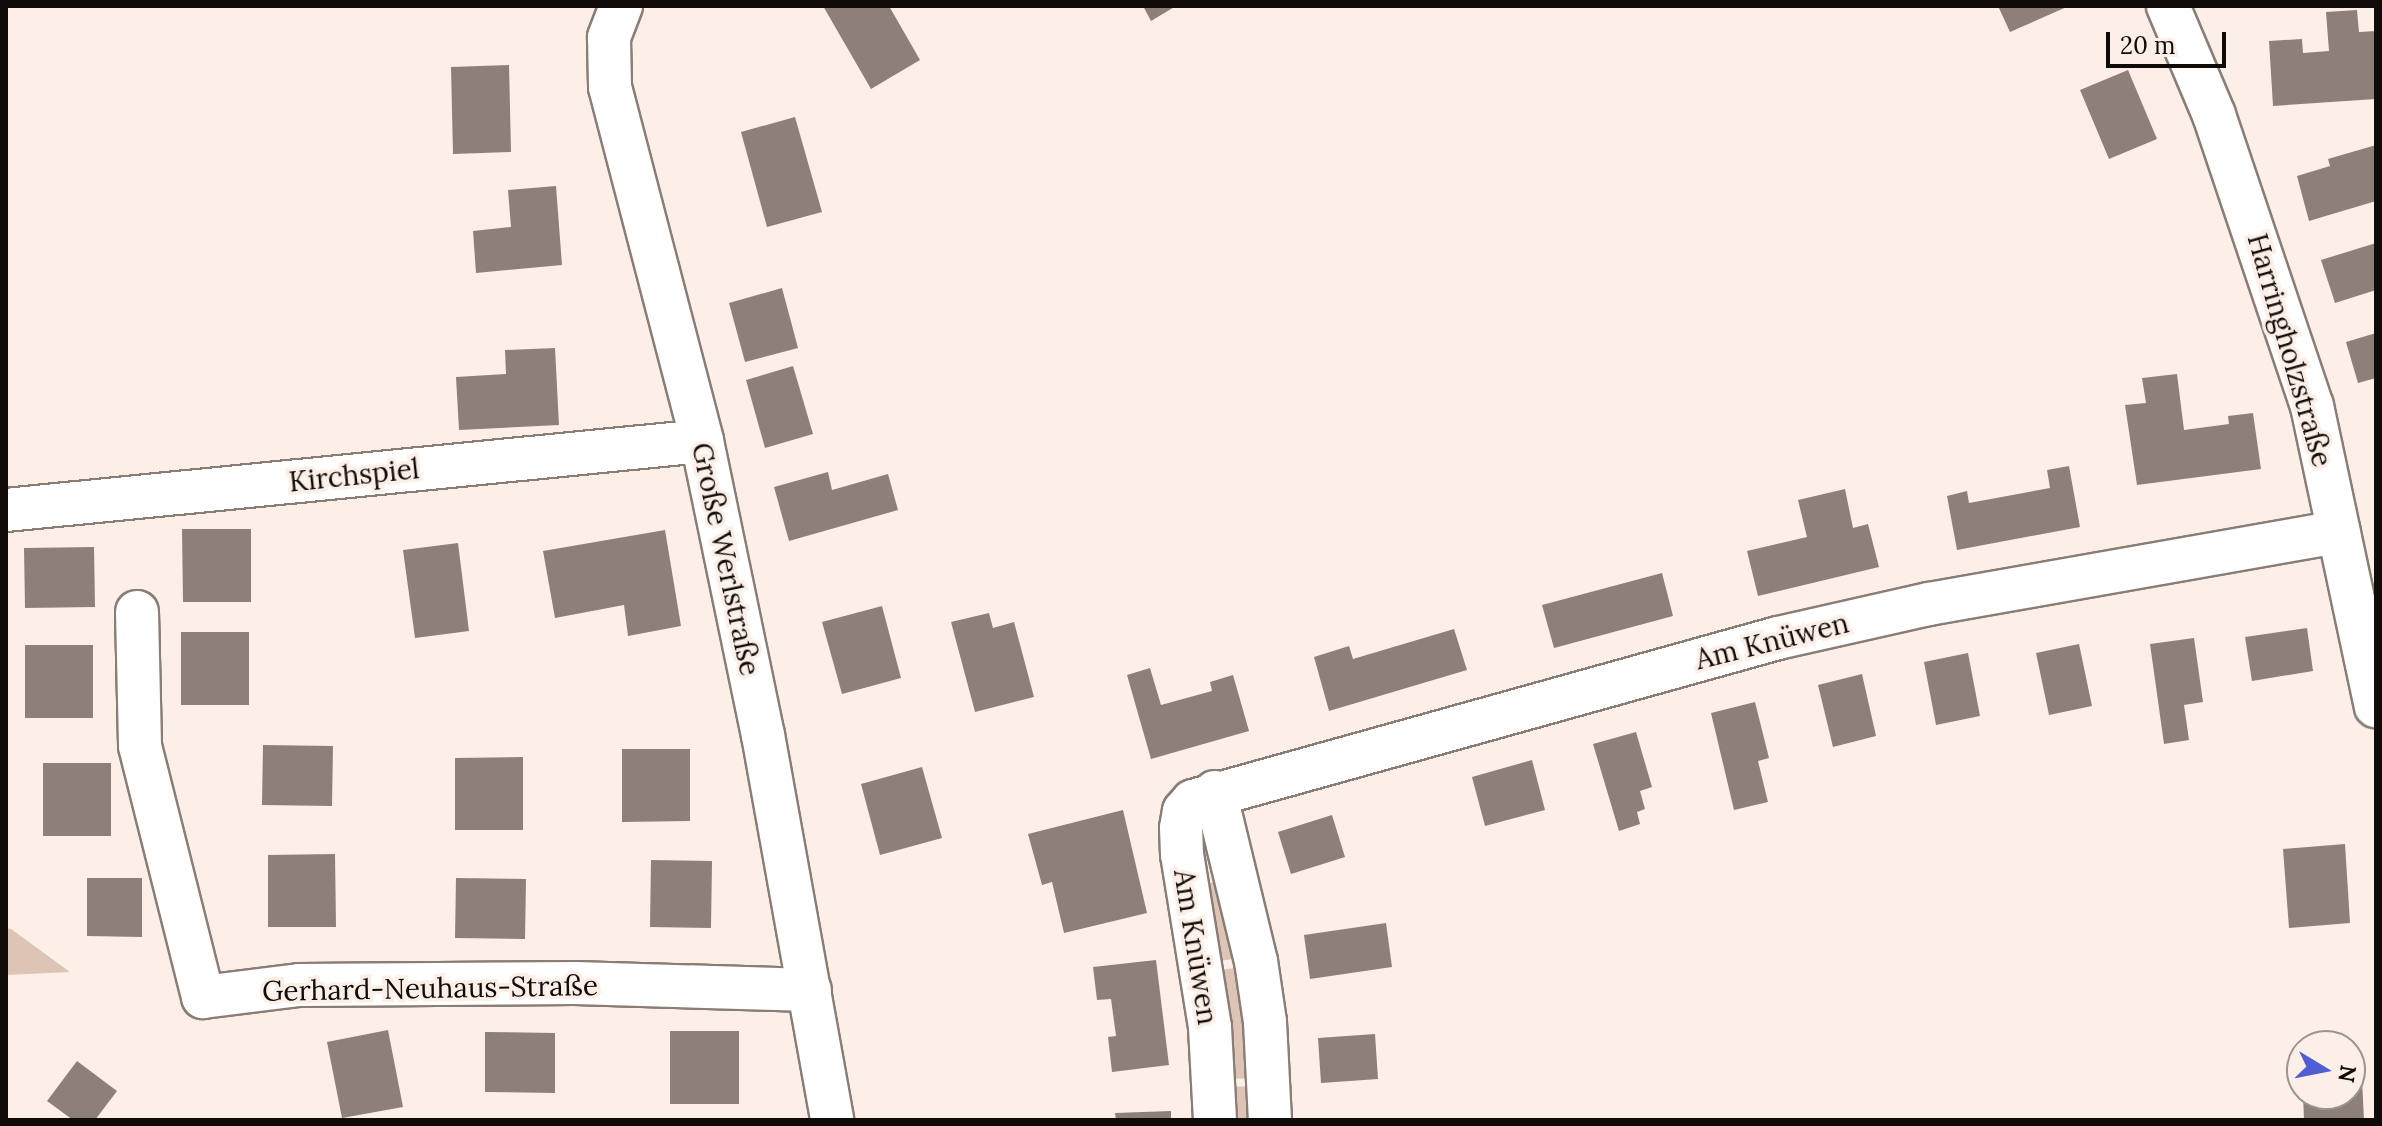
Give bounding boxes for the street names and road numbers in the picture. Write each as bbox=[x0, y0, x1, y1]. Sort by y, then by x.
street label: Harringholzstraße bbox=[2241, 230, 2339, 470]
street label: Große Werlstraße bbox=[685, 440, 767, 678]
street label: Kirchspiel bbox=[287, 451, 421, 499]
street label: Am Knüwen bbox=[1692, 606, 1852, 676]
street label: Am Knüwen bbox=[1167, 867, 1225, 1027]
street label: Gerhard-Neuhaus-Straße bbox=[262, 968, 598, 1008]

